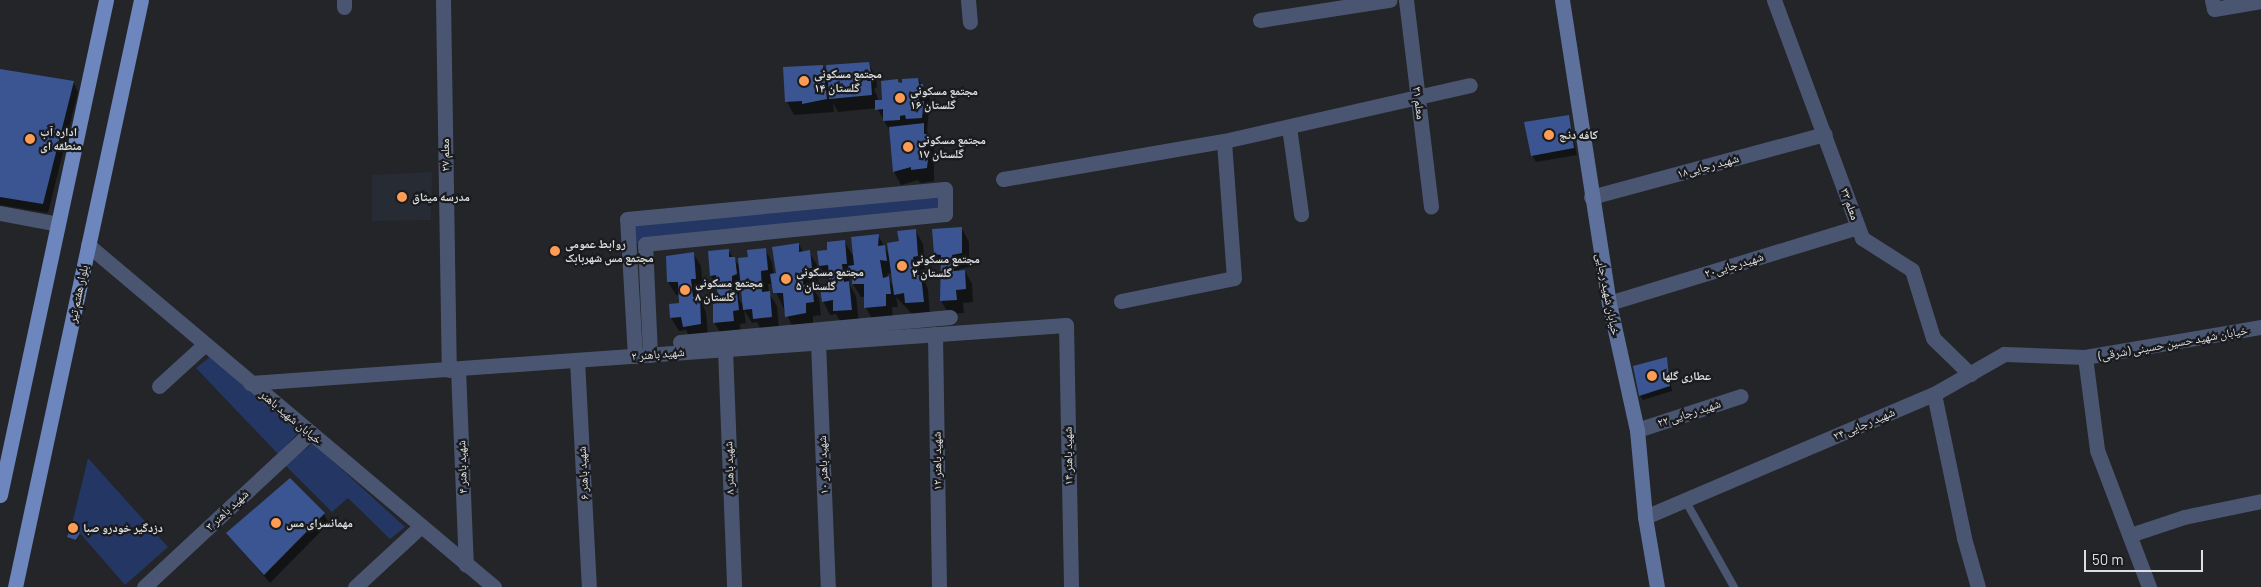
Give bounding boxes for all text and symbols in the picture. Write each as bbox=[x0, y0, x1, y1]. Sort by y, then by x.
place label: مجتمع مسکونی گلستان ۱۴ bbox=[814, 67, 882, 95]
marker: مجتمع مسکونی گلستان ۱۴ bbox=[798, 75, 810, 87]
place label: مجتمع مسکونی گلستان ۱۶ bbox=[910, 84, 978, 112]
street label: معلم ۳۱ bbox=[1410, 86, 1428, 120]
marker: مجتمع مسکونی گلستان ۱۶ bbox=[894, 92, 906, 104]
place label: اداره آب منطقه ای bbox=[40, 125, 82, 153]
place label: کافه دنج bbox=[1559, 128, 1598, 142]
marker: کافه دنج bbox=[1543, 129, 1555, 141]
marker: اداره آب منطقه ای bbox=[24, 133, 36, 145]
place label: مجتمع مسکونی گلستان ۱۷ bbox=[918, 133, 986, 161]
street label: معلم ۲۷ bbox=[438, 138, 452, 172]
marker: مجتمع مسکونی گلستان ۱۷ bbox=[902, 141, 914, 153]
street label: شهید رجایی۱۸ bbox=[1676, 151, 1740, 181]
street label: معلم ۳۳ bbox=[1838, 186, 1862, 222]
place label: مدرسه میثاق bbox=[412, 190, 470, 204]
marker: مدرسه میثاق bbox=[396, 191, 408, 203]
place label: روابط عمومی مجتمع مس شهربابک bbox=[565, 237, 654, 265]
marker: روابط عمومی مجتمع مس شهربابک bbox=[549, 245, 561, 257]
street label: شهیدرجایی۲۰ bbox=[1703, 249, 1765, 281]
place label: مجتمع مسکونی گلستان ۲ bbox=[912, 252, 980, 280]
street label: خیابان شهید رجایی bbox=[1593, 252, 1623, 336]
marker: مجتمع مسکونی گلستان ۲ bbox=[896, 260, 908, 272]
street label: بلوار هفتم تیر bbox=[65, 264, 91, 324]
place label: مجتمع مسکونی گلستان ۵ bbox=[796, 265, 864, 293]
marker: مجتمع مسکونی گلستان ۵ bbox=[780, 273, 792, 285]
place label: مجتمع مسکونی گلستان ۸ bbox=[695, 276, 763, 304]
marker: مجتمع مسکونی گلستان ۸ bbox=[679, 284, 691, 296]
street label: خیابان شهید حسین حسینی (شرقی) bbox=[2097, 323, 2249, 363]
street label: شهید باهنر ۲ bbox=[631, 344, 685, 364]
place label: عطاری گلها bbox=[1662, 369, 1711, 383]
marker: عطاری گلها bbox=[1646, 370, 1658, 382]
street label: خیابان شهید باهنر bbox=[257, 387, 325, 447]
street label: شهید رجایی ۲۲ bbox=[1656, 396, 1722, 430]
street label: شهید رجایی ۲۴ bbox=[1831, 405, 1897, 443]
street label: شهید باهنر ۱۴ bbox=[1060, 426, 1076, 486]
street label: شهید باهنر ۱۲ bbox=[929, 431, 945, 491]
street label: شهید باهنر ۱۰ bbox=[815, 435, 831, 495]
street label: شهید باهنر ۴ bbox=[454, 440, 470, 494]
street label: شهید باهنر ۸ bbox=[721, 441, 737, 495]
street label: شهید باهنر ۶ bbox=[574, 446, 592, 500]
street label: شهید باهنر ۳ bbox=[203, 487, 251, 533]
place label: مهمانسرای مس bbox=[286, 516, 353, 530]
marker: مهمانسرای مس bbox=[270, 517, 282, 529]
place label: دزدگیر خودرو صبا bbox=[83, 521, 163, 535]
marker: دزدگیر خودرو صبا bbox=[67, 522, 79, 534]
scale bar bbox=[2086, 540, 2205, 572]
text: 50 m bbox=[2092, 550, 2124, 568]

